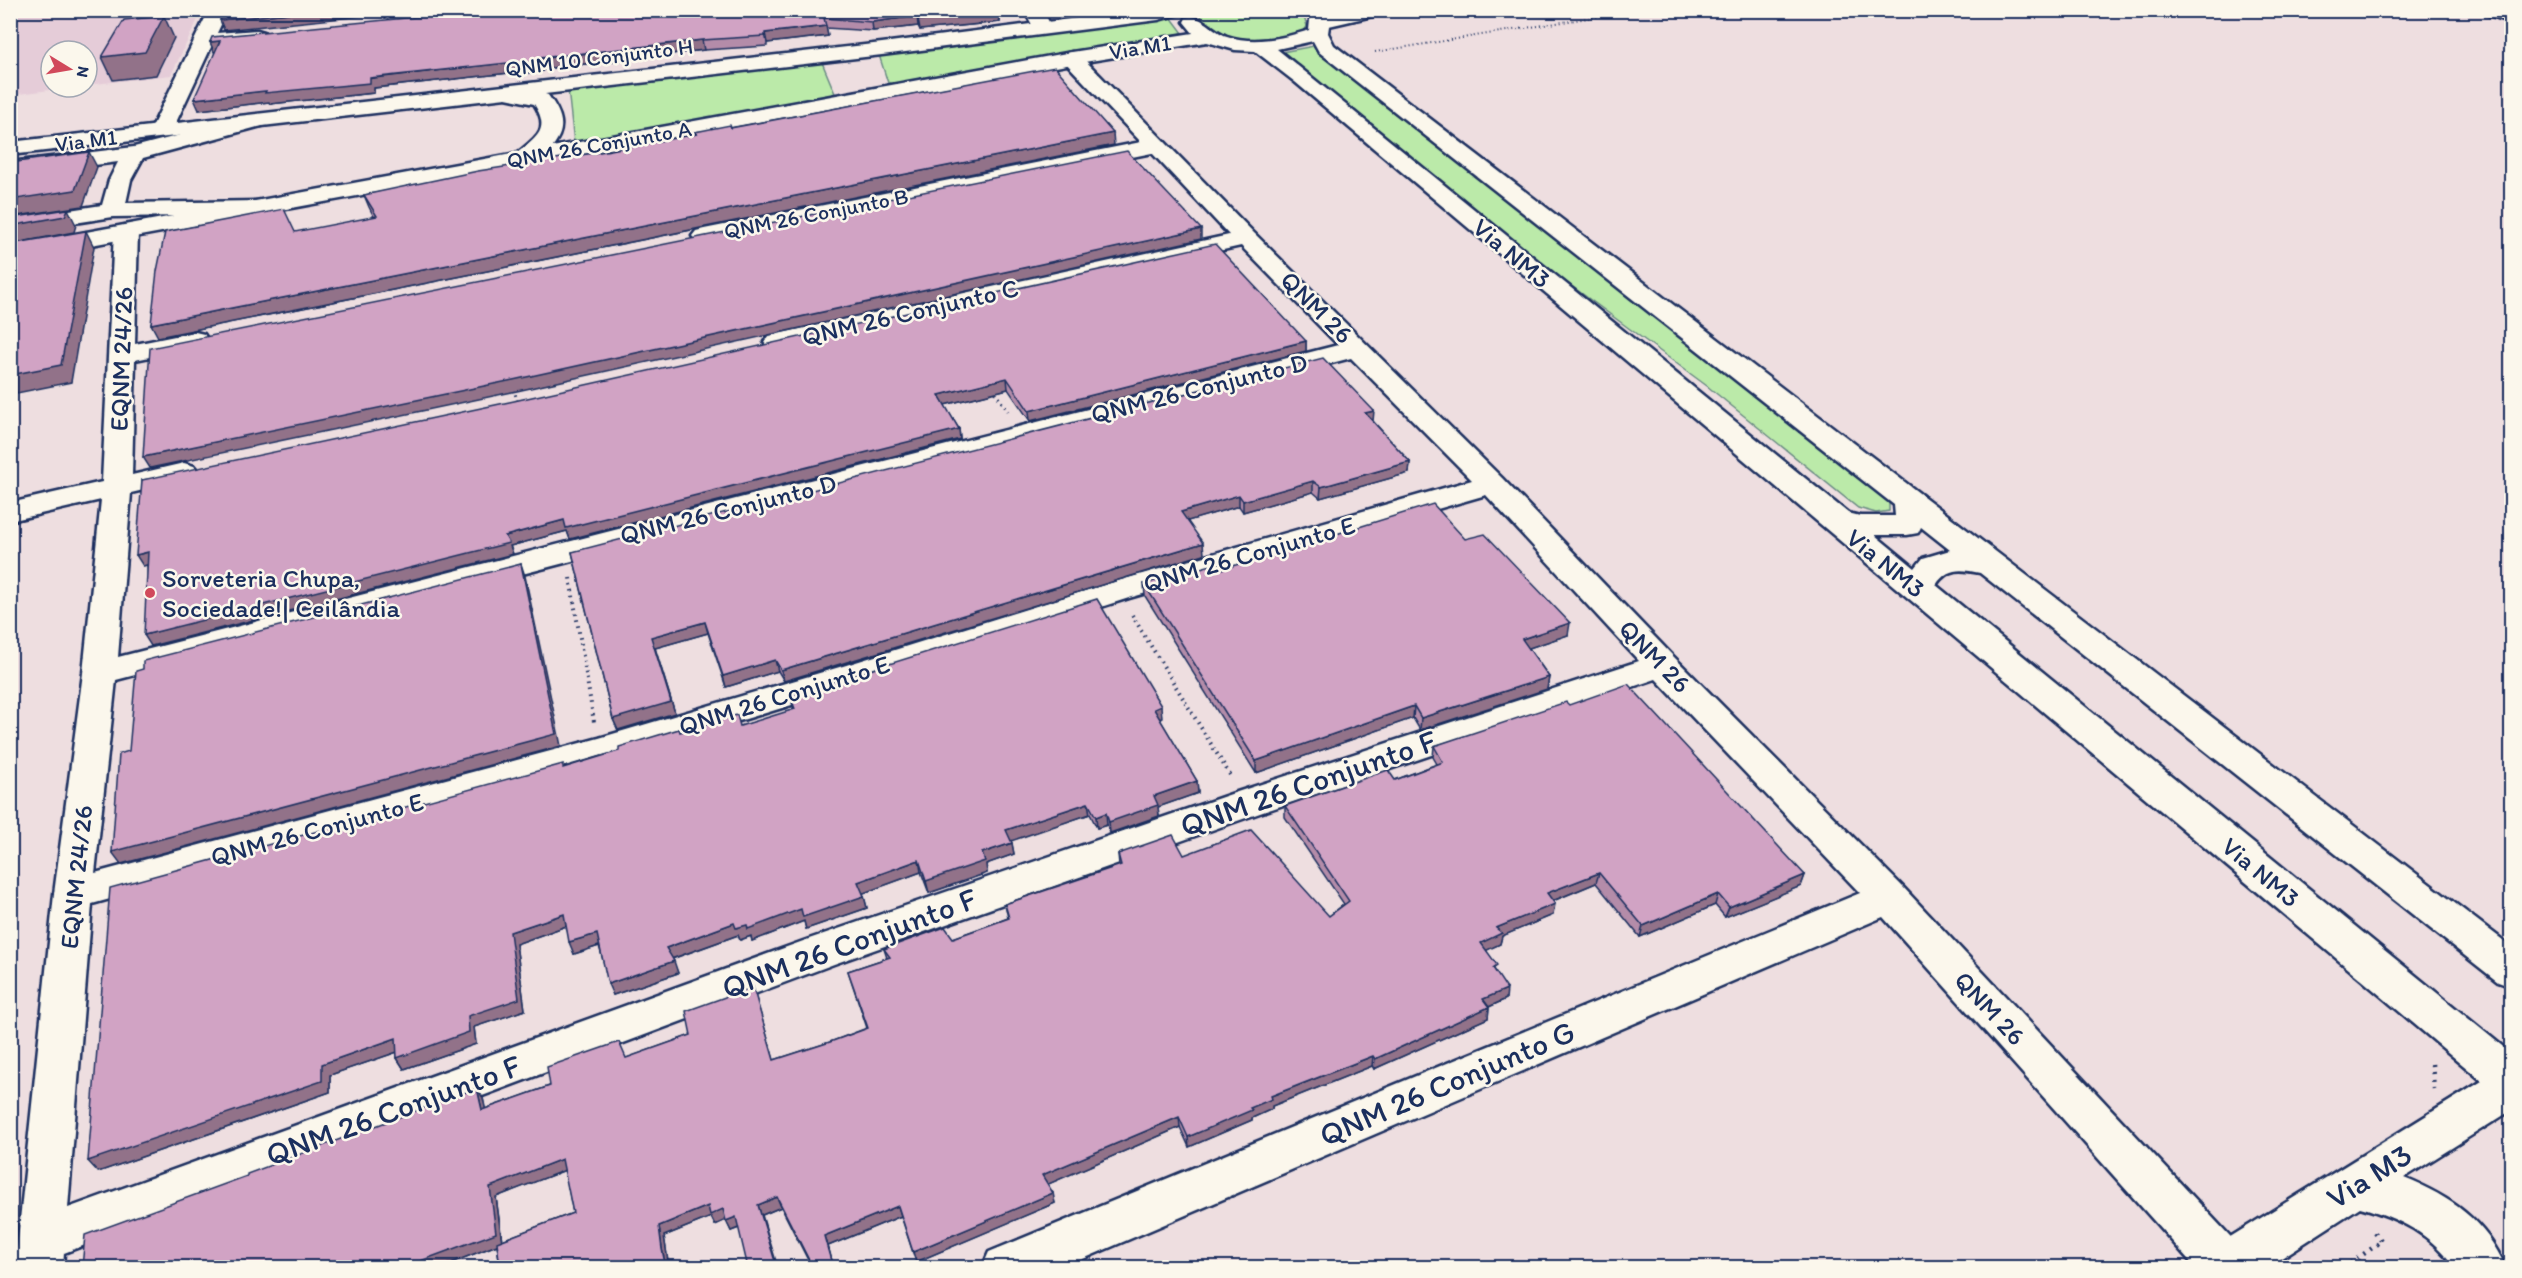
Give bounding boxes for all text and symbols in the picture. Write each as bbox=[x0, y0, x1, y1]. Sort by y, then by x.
street label: Via M1 bbox=[1107, 29, 1173, 66]
street label: QNM 10 Conjunto H bbox=[504, 33, 695, 82]
north arrow bbox=[39, 39, 99, 99]
text: N bbox=[73, 65, 94, 79]
street label: QNM 26 Conjunto A bbox=[505, 115, 694, 174]
street label: Via M1 bbox=[53, 123, 119, 158]
street label: QNM 26 Conjunto B bbox=[722, 182, 911, 245]
street label: Via NM3 bbox=[1466, 211, 1558, 295]
street label: QNM 26 bbox=[1274, 264, 1360, 350]
street label: QNM 26 Conjunto C bbox=[799, 272, 1021, 352]
street label: EQNM 24/26 bbox=[102, 286, 140, 432]
street label: QNM 26 Conjunto D bbox=[1087, 346, 1311, 430]
street label: QNM 26 Conjunto D bbox=[616, 467, 840, 551]
street label: QNM 26 Conjunto E bbox=[1139, 508, 1359, 600]
street label: Via NM3 bbox=[1840, 521, 1932, 605]
place label: Sorveteria Chupa, Sociedade!| Ceilândia bbox=[162, 562, 400, 624]
marker: Sorveteria Chupa, Sociedade!| Ceilândia bbox=[143, 586, 157, 600]
street label: QNM 26 bbox=[1612, 613, 1698, 699]
street label: QNM 26 Conjunto E bbox=[675, 648, 893, 742]
street label: QNM 26 Conjunto F bbox=[1175, 721, 1442, 845]
street label: QNM 26 Conjunto E bbox=[207, 785, 427, 873]
street label: EQNM 24/26 bbox=[53, 803, 99, 951]
street label: Via NM3 bbox=[2215, 830, 2307, 914]
street label: QNM 26 Conjunto F bbox=[716, 879, 982, 1007]
street label: QNM 26 bbox=[1948, 964, 2032, 1052]
street label: QNM 26 Conjunto G bbox=[1313, 1012, 1581, 1154]
street label: QNM 26 Conjunto F bbox=[260, 1046, 526, 1174]
street label: Via M3 bbox=[2319, 1135, 2419, 1217]

